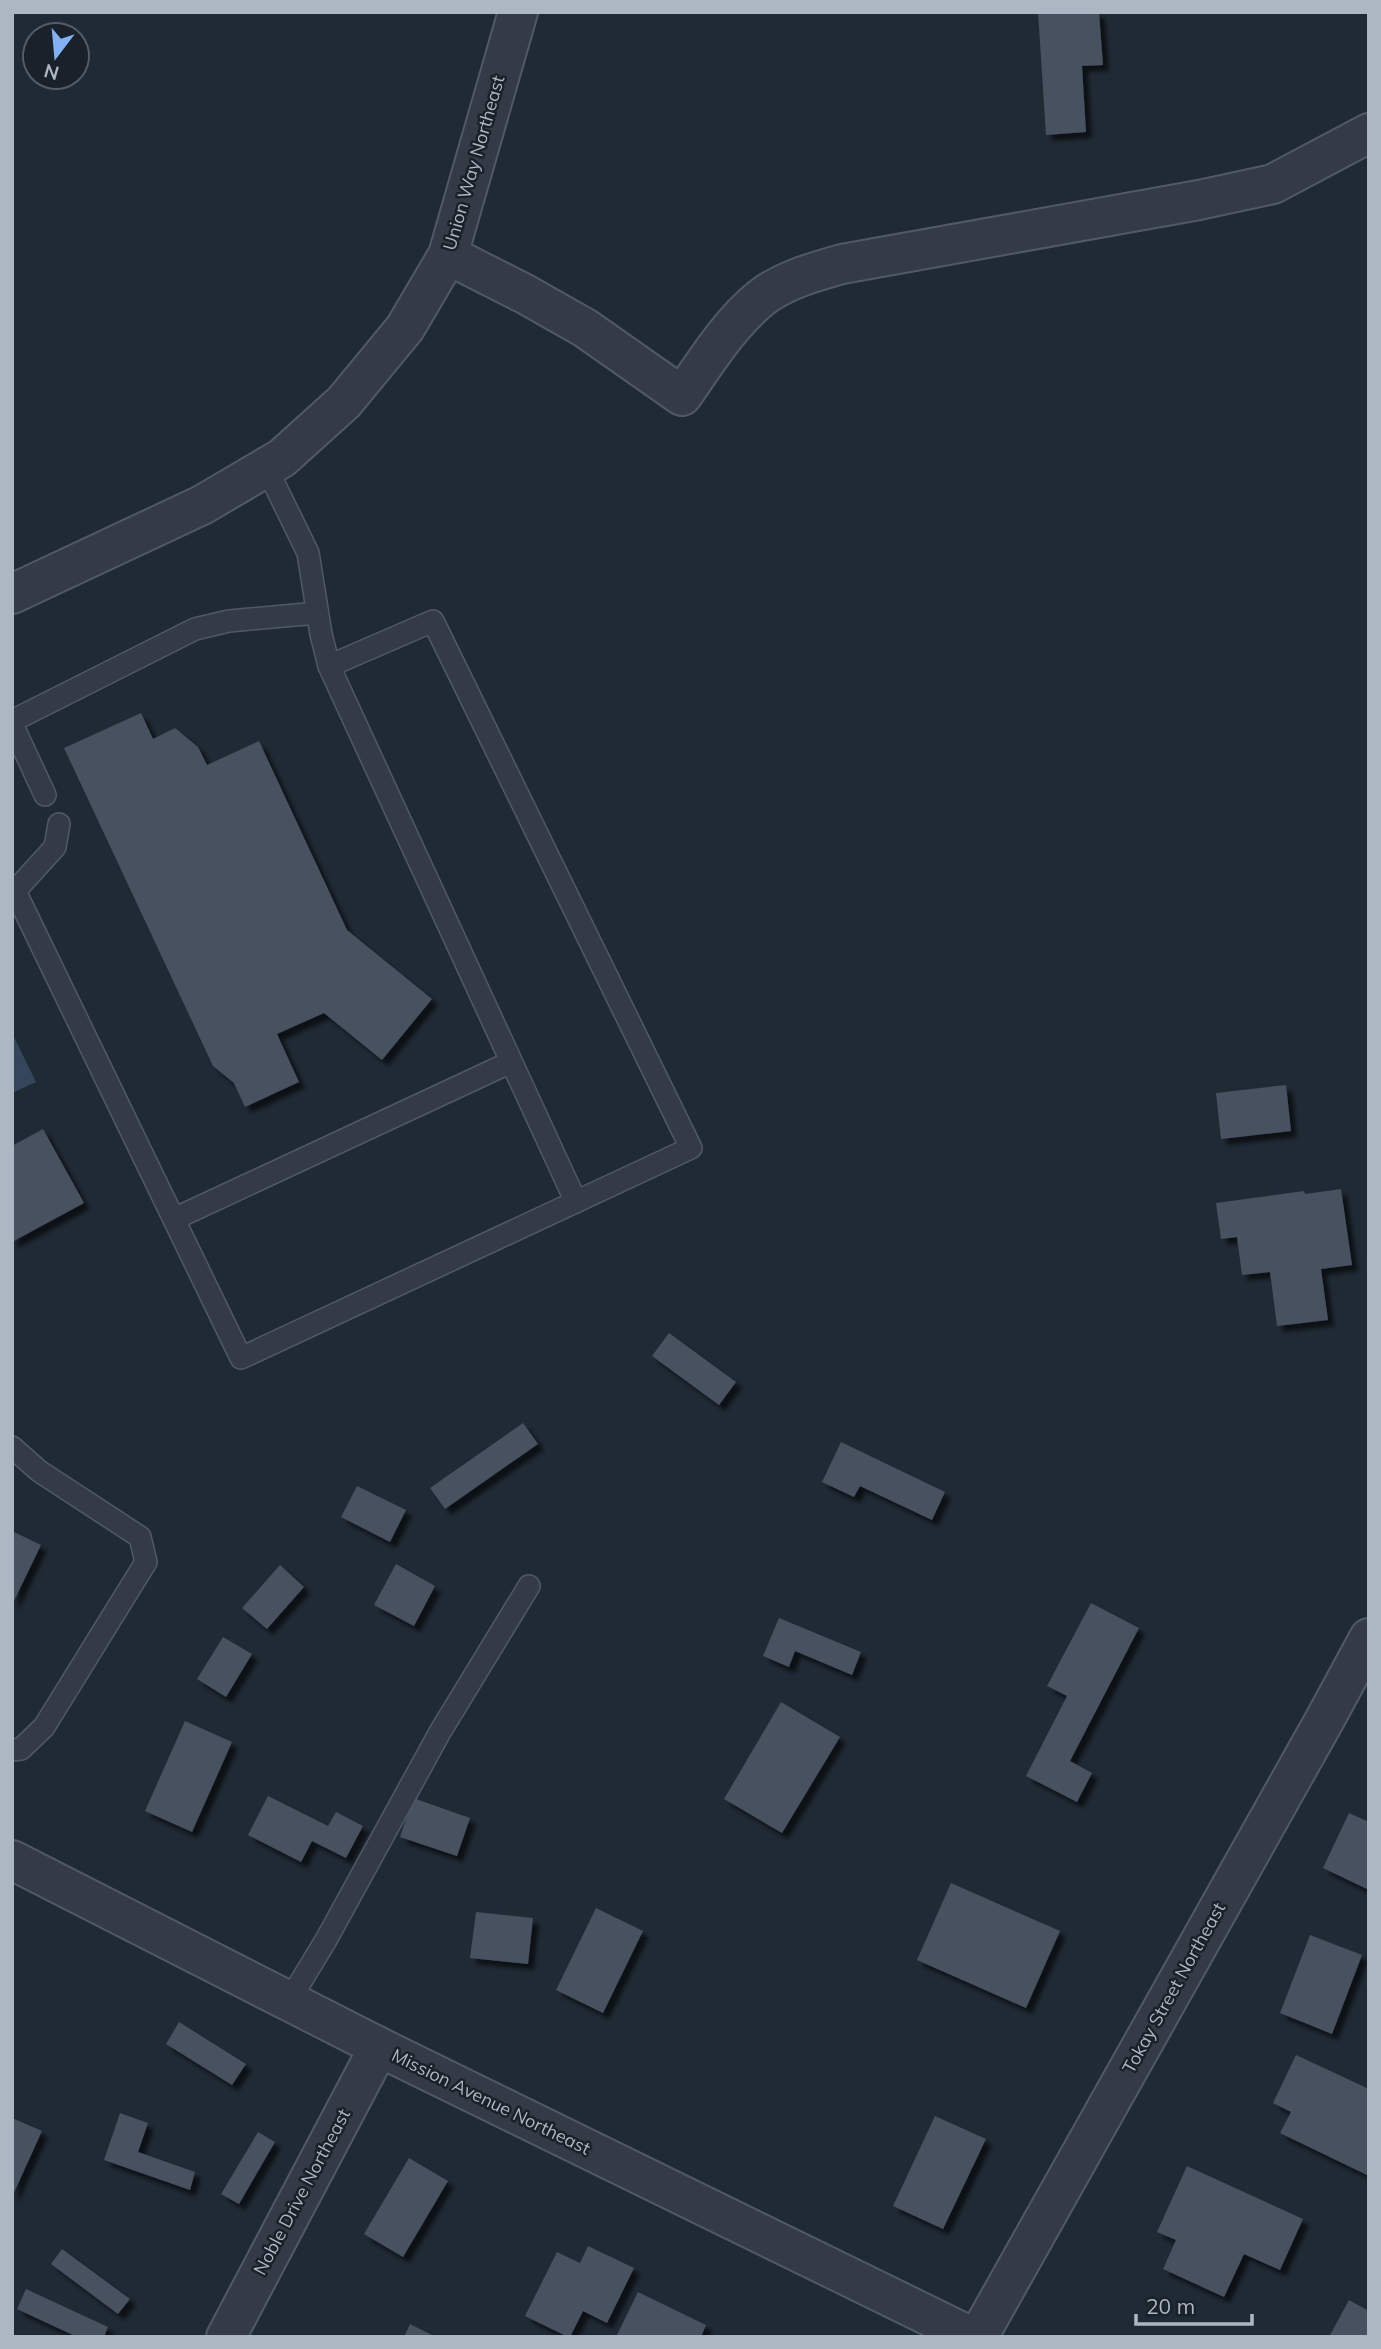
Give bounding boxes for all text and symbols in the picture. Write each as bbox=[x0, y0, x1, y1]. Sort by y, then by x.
north arrow bbox=[21, 21, 91, 91]
text: N bbox=[41, 59, 62, 86]
street label: Union Way Northeast bbox=[438, 73, 509, 253]
street label: Tokay Street Northeast bbox=[1117, 1898, 1230, 2077]
street label: Mission Avenue Northeast bbox=[388, 2043, 594, 2160]
street label: Noble Drive Northeast bbox=[248, 2105, 355, 2279]
scale bar bbox=[1136, 2282, 1252, 2326]
text: 20 m bbox=[1146, 2293, 1195, 2319]

